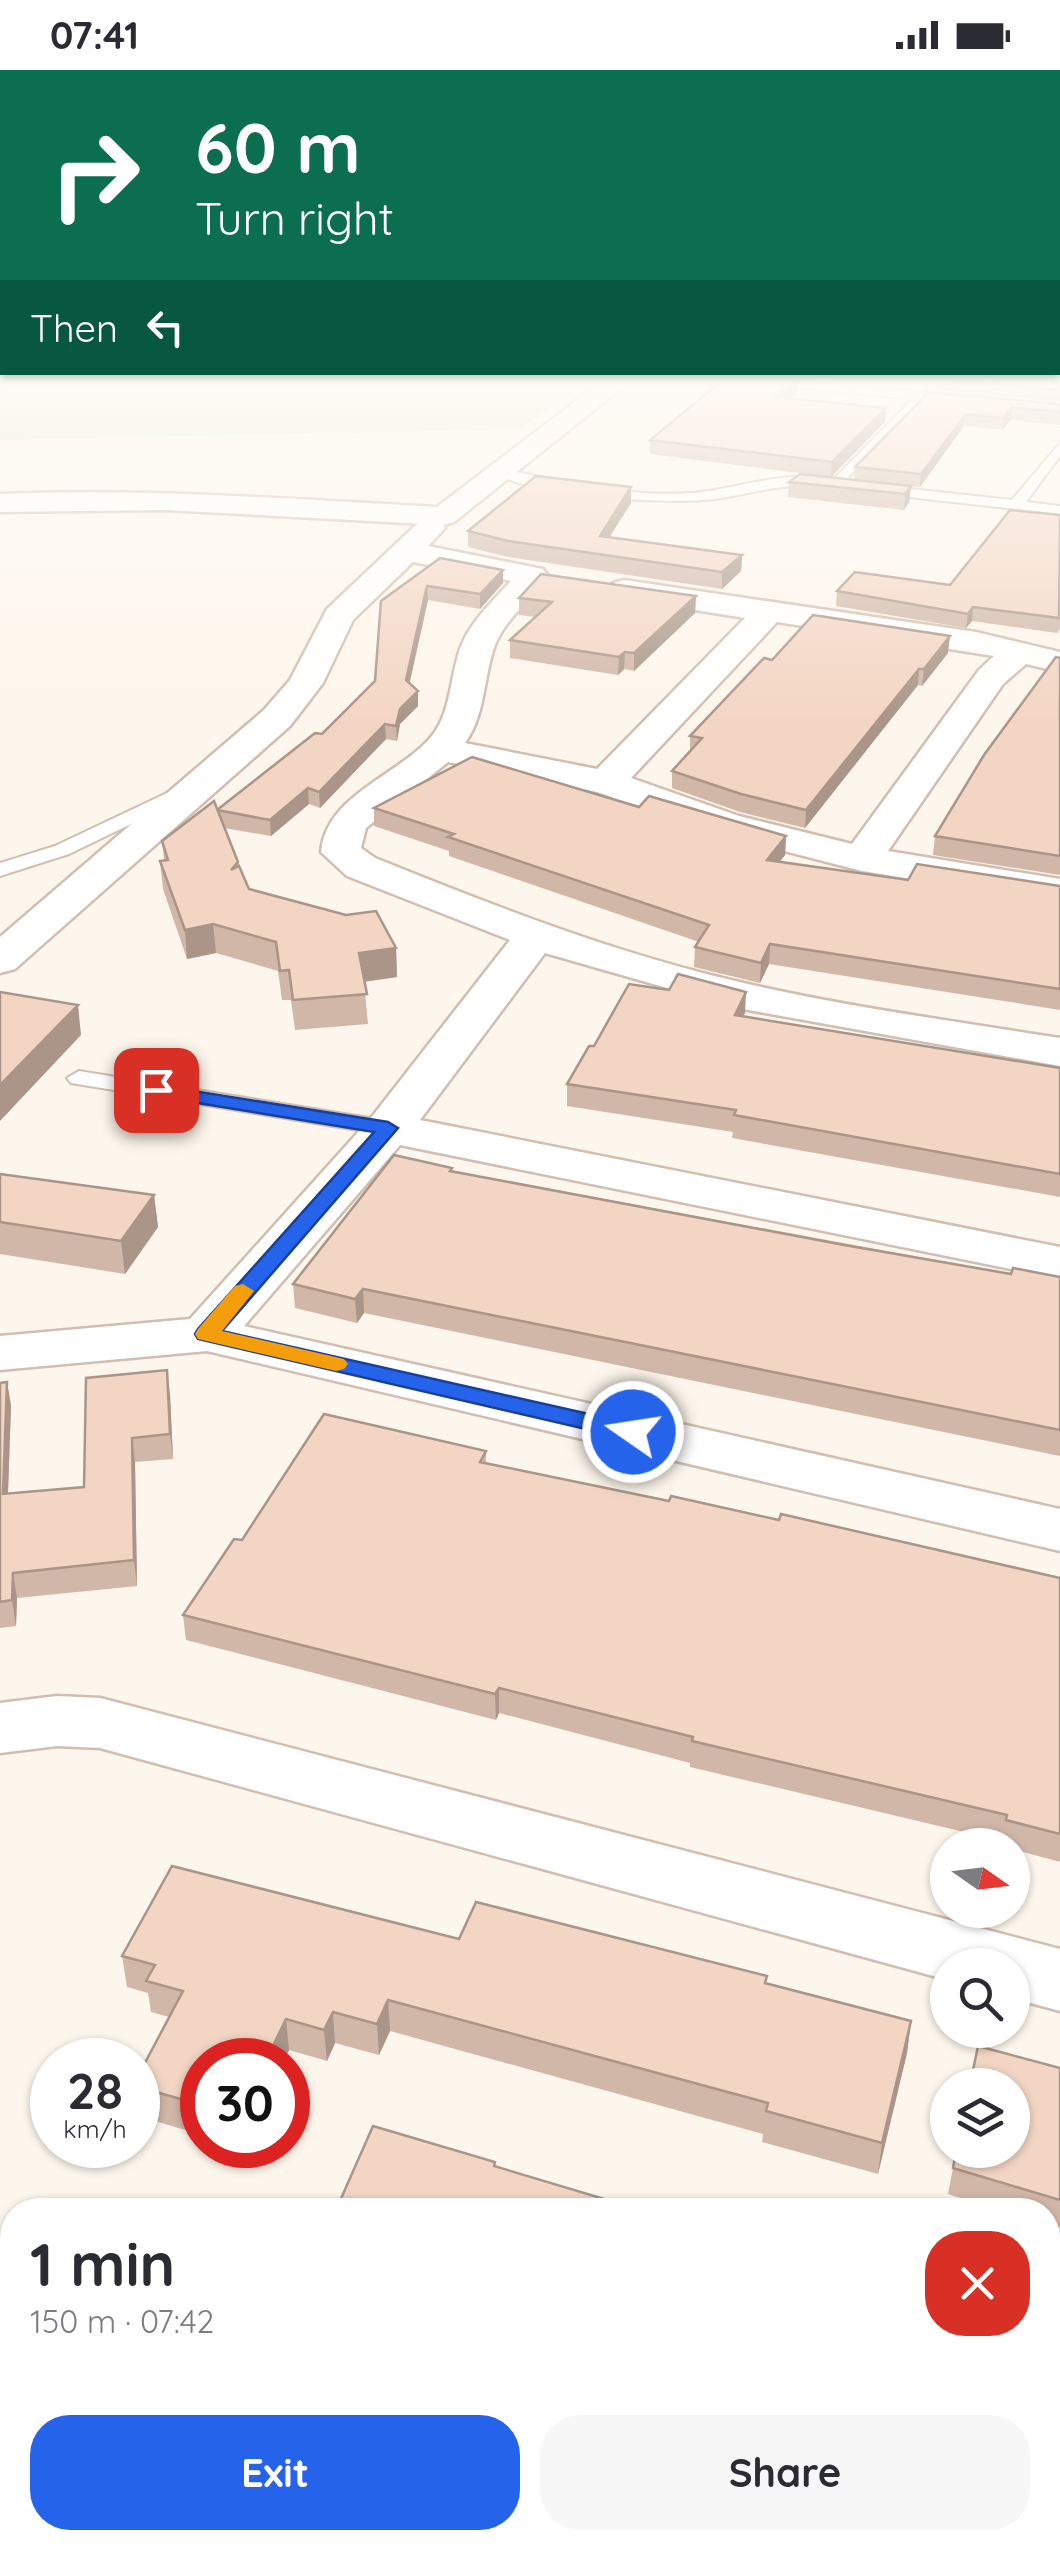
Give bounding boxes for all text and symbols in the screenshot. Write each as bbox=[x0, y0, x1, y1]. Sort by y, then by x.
text: 07:41 bbox=[50, 11, 139, 59]
text: 60 m bbox=[195, 103, 361, 191]
icon: right bbox=[30, 110, 160, 240]
text: Turn right bbox=[195, 190, 394, 246]
icon: left bbox=[138, 300, 193, 355]
text: Then bbox=[30, 304, 118, 352]
pin bbox=[114, 1048, 199, 1133]
icon: arrive bbox=[129, 1063, 184, 1118]
position arrow bbox=[581, 1380, 685, 1484]
north arrow bbox=[930, 1828, 1030, 1928]
map controls bbox=[930, 1828, 1030, 2168]
button: search bbox=[930, 1948, 1030, 2048]
speed limit sign: 30 bbox=[180, 2038, 310, 2168]
text: 28 bbox=[67, 2059, 123, 2122]
button: layers bbox=[930, 2068, 1030, 2168]
text: km/h bbox=[63, 2113, 127, 2144]
text: 1 min bbox=[30, 2226, 175, 2301]
button: close bbox=[925, 2231, 1030, 2336]
text: 150 m · 07:42 bbox=[30, 2301, 214, 2341]
button: Exit bbox=[30, 2415, 520, 2530]
button: Share bbox=[540, 2415, 1030, 2530]

